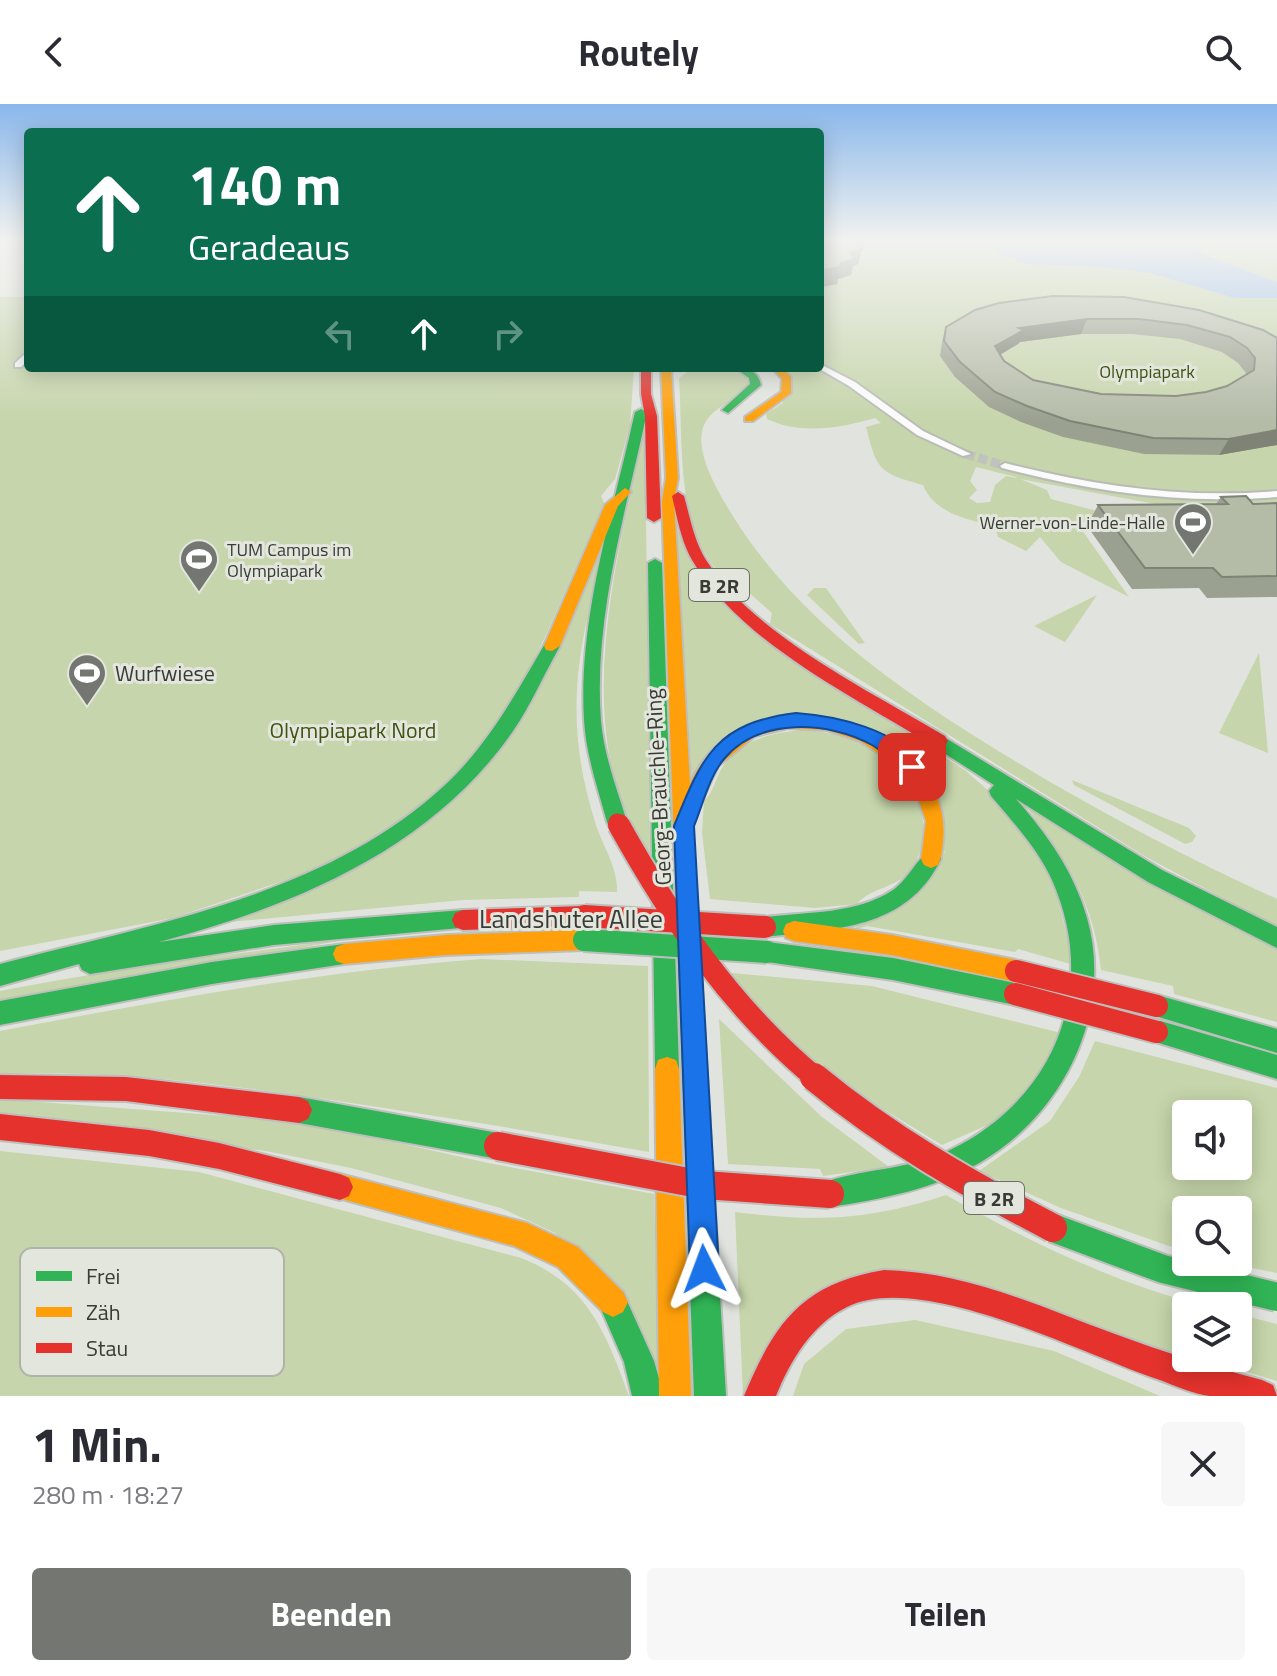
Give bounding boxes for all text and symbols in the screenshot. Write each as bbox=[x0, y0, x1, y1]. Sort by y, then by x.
text: Routely bbox=[578, 25, 699, 80]
icon: back bbox=[32, 30, 76, 74]
icon: search bbox=[1201, 30, 1245, 74]
text: 140 m bbox=[188, 142, 341, 227]
icon: ahead bbox=[56, 160, 160, 264]
text: Geradeaus bbox=[188, 219, 350, 274]
icon: left bbox=[318, 312, 362, 356]
icon: ahead bbox=[402, 312, 446, 356]
icon: right bbox=[486, 312, 530, 356]
park label: Olympiapark bbox=[1099, 358, 1195, 385]
sports icon: Werner-von-Linde-Halle bbox=[1172, 501, 1214, 556]
place label: Werner-von-Linde-Halle bbox=[979, 509, 1165, 536]
place label: TUM Campus im Olympiapark bbox=[227, 536, 351, 584]
sports icon: TUM Campus im Olympiapark bbox=[178, 538, 220, 593]
road number: B 2R bbox=[689, 569, 749, 601]
sports icon: Wurfwiese bbox=[66, 652, 108, 707]
place label: Wurfwiese bbox=[115, 656, 215, 690]
street label: Georg-Brauchle-Ring bbox=[636, 688, 680, 886]
park label: Olympiapark Nord bbox=[269, 713, 437, 747]
pin bbox=[878, 733, 946, 801]
icon: arrive bbox=[890, 745, 934, 789]
street label: Landshuter Allee bbox=[479, 899, 663, 938]
map controls bbox=[1172, 1100, 1252, 1372]
button: sound bbox=[1172, 1100, 1252, 1180]
road number: B 2R bbox=[964, 1182, 1024, 1214]
button: search bbox=[1172, 1196, 1252, 1276]
position arrow bbox=[662, 1227, 746, 1311]
legend bbox=[20, 1248, 284, 1376]
text: Frei bbox=[86, 1259, 120, 1293]
button: layers bbox=[1172, 1292, 1252, 1372]
text: Zäh bbox=[86, 1295, 121, 1329]
text: Stau bbox=[86, 1331, 128, 1365]
text: 1 Min. bbox=[32, 1408, 162, 1481]
button: close bbox=[1161, 1422, 1245, 1506]
text: 280 m · 18:27 bbox=[32, 1475, 184, 1514]
button: Beenden bbox=[32, 1568, 631, 1660]
button: Teilen bbox=[647, 1568, 1245, 1660]

